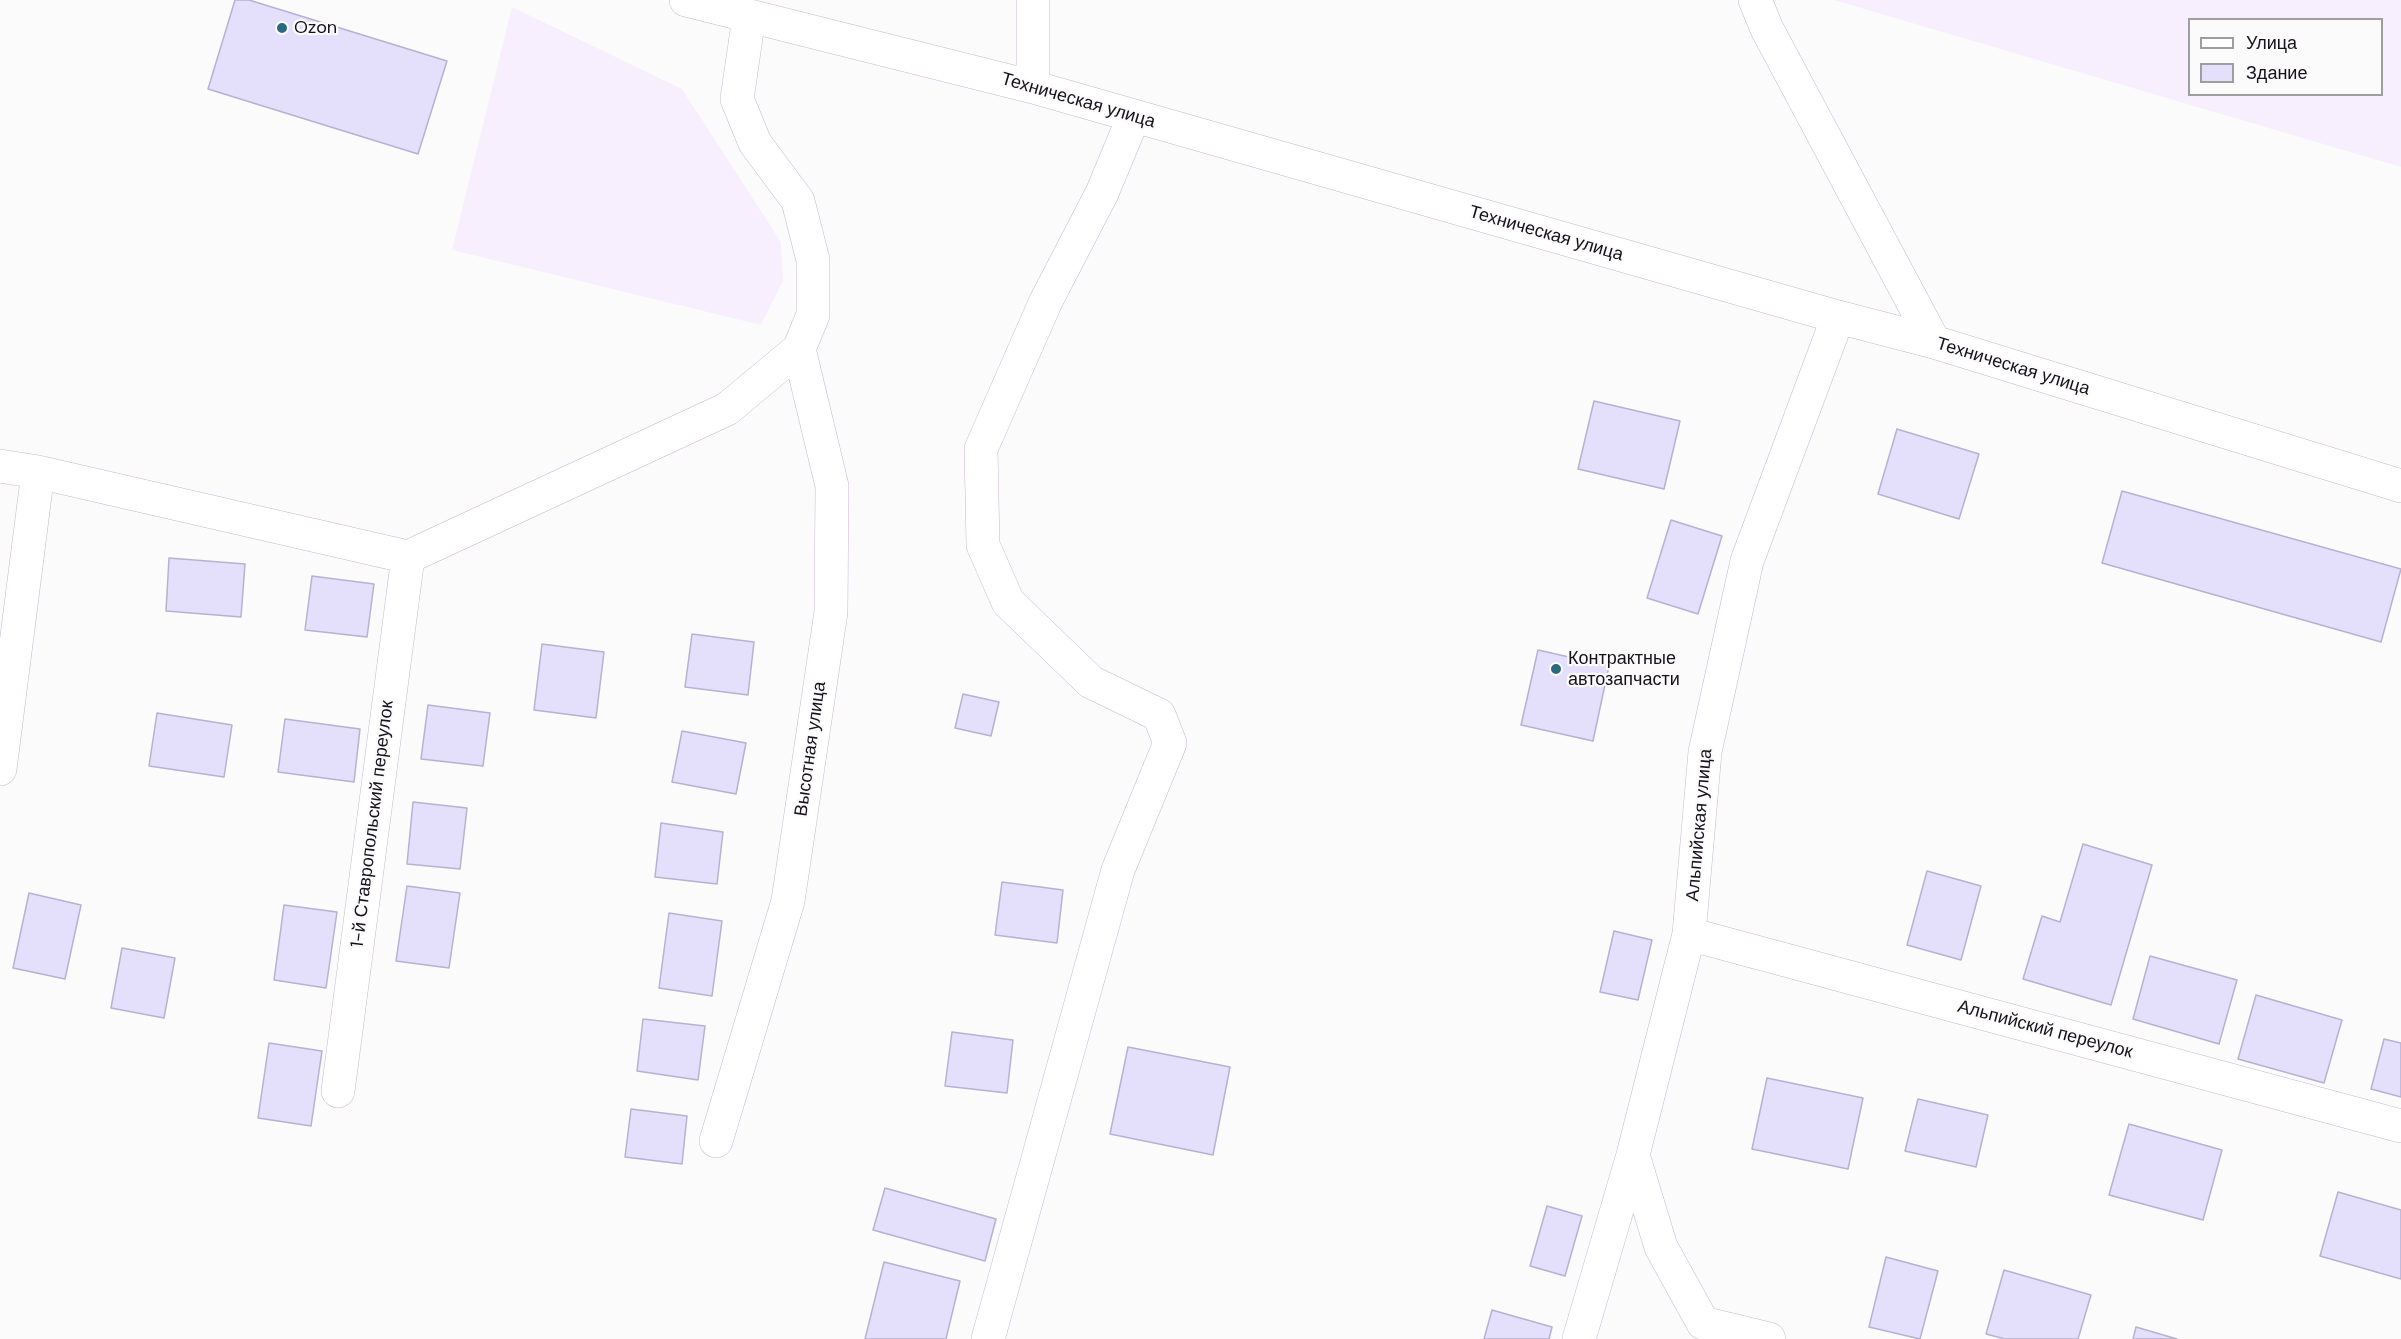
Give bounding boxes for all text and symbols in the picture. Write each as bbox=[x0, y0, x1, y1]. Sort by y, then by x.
place label: Ozon bbox=[294, 17, 337, 39]
legend bbox=[2188, 18, 2383, 96]
marker: Ozon bbox=[275, 21, 289, 35]
text: Улица bbox=[2246, 31, 2297, 55]
text: Здание bbox=[2246, 61, 2307, 85]
street label: Техническая улица bbox=[998, 69, 1158, 133]
street label: Техническая улица bbox=[1466, 202, 1626, 266]
street label: Техническая улица bbox=[1934, 333, 2092, 401]
place label: Контрактные автозапчасти bbox=[1568, 648, 1680, 690]
marker: Контрактные автозапчасти bbox=[1549, 662, 1563, 676]
street label: Высотная улица bbox=[791, 680, 831, 818]
street label: 1-й Ставропольский переулок bbox=[347, 699, 399, 949]
street label: Альпийская улица bbox=[1683, 748, 1717, 902]
street label: Альпийский переулок bbox=[1955, 996, 2135, 1064]

